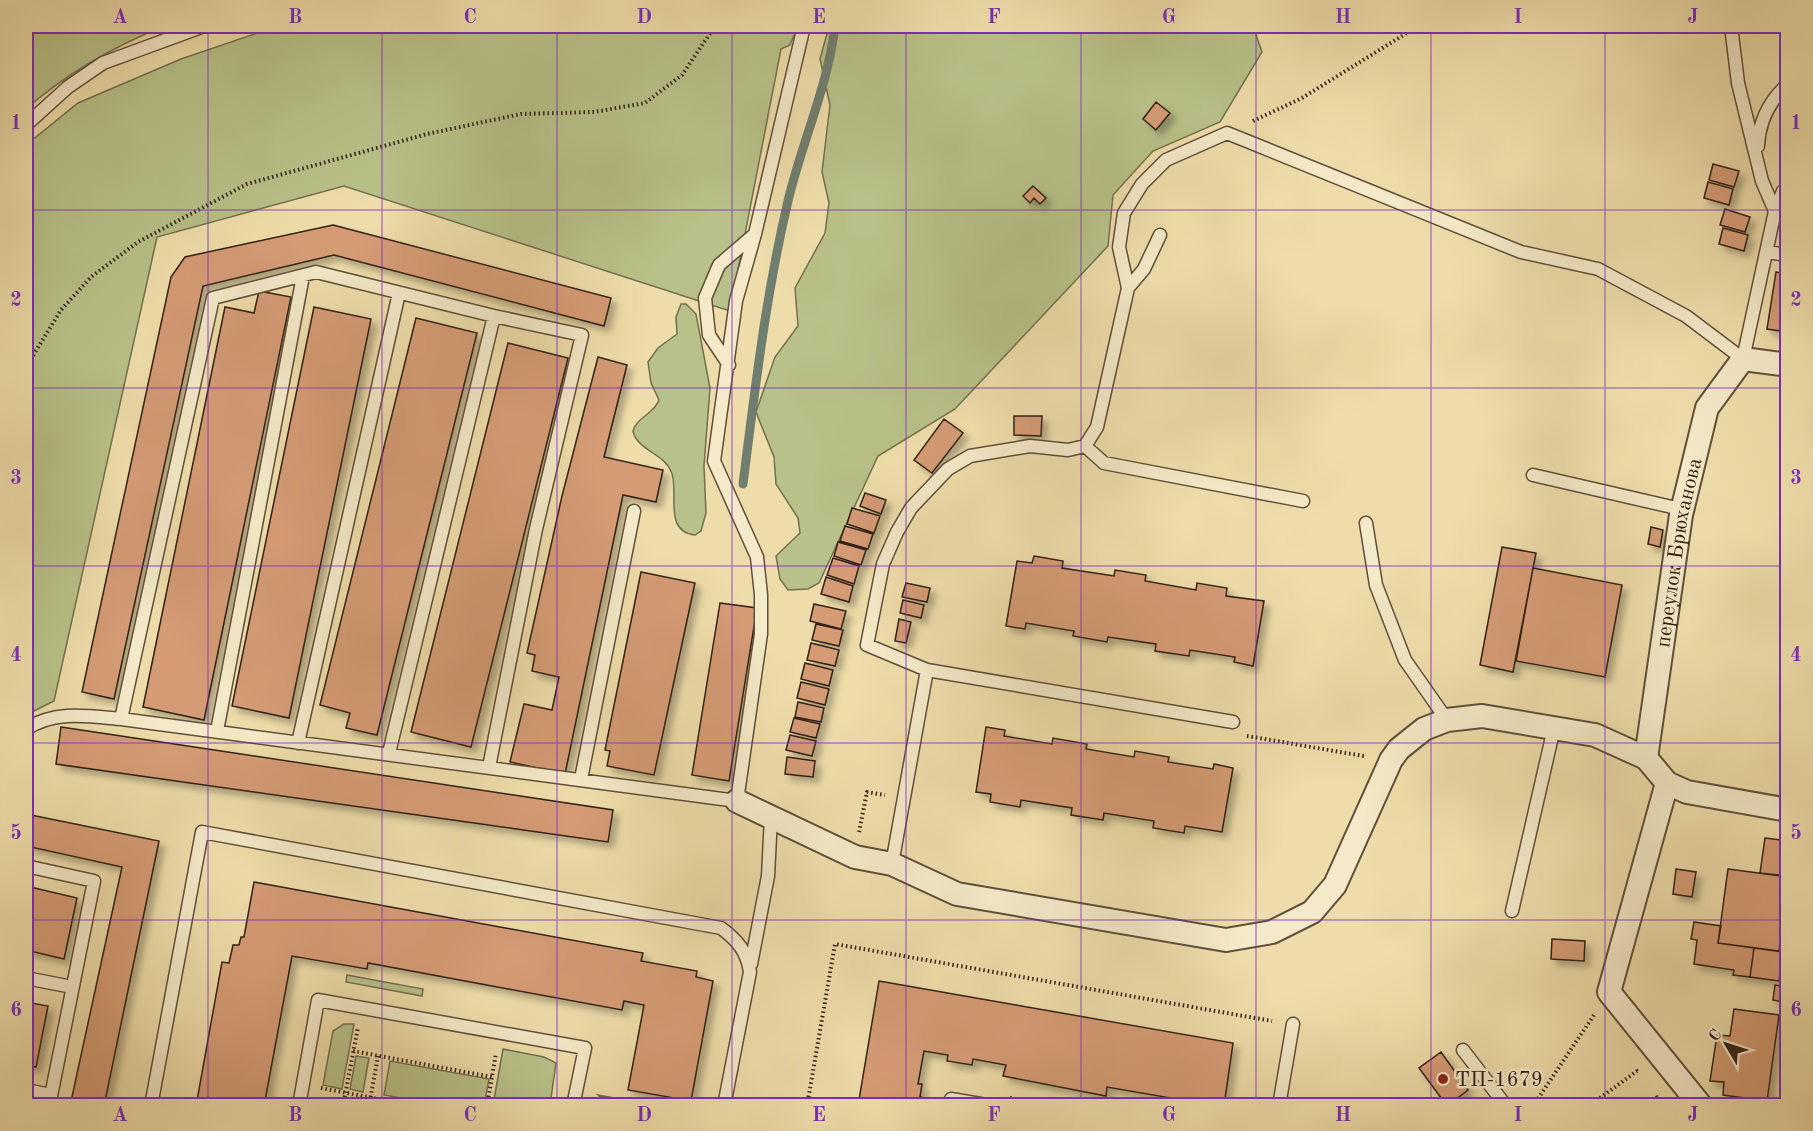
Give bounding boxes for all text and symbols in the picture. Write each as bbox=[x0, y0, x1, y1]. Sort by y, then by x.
text: A bbox=[112, 8, 128, 28]
text: B bbox=[288, 8, 302, 28]
text: C bbox=[463, 8, 477, 28]
text: D bbox=[636, 8, 652, 28]
text: E bbox=[812, 8, 826, 28]
text: F bbox=[987, 8, 1001, 28]
text: G bbox=[1162, 8, 1176, 28]
text: H bbox=[1335, 8, 1351, 28]
text: I bbox=[1514, 8, 1522, 28]
text: J bbox=[1688, 8, 1699, 28]
text: 1 bbox=[10, 114, 22, 134]
text: 1 bbox=[1790, 114, 1802, 134]
text: 2 bbox=[10, 291, 22, 311]
text: 2 bbox=[1790, 291, 1802, 311]
street label: переулок Брюханова bbox=[1653, 456, 1706, 649]
text: 3 bbox=[10, 469, 22, 489]
text: 3 bbox=[1790, 469, 1802, 489]
text: 4 bbox=[10, 646, 22, 666]
text: 4 bbox=[1790, 646, 1802, 666]
text: 5 bbox=[10, 823, 22, 844]
text: 5 bbox=[1790, 823, 1802, 844]
text: 6 bbox=[10, 1001, 22, 1021]
text: 6 bbox=[1790, 1001, 1802, 1021]
north arrow bbox=[1696, 1014, 1756, 1074]
text: С bbox=[1706, 1027, 1725, 1045]
place label: ТП-1679 bbox=[1455, 1070, 1543, 1091]
marker: ТП-1679 bbox=[1436, 1072, 1450, 1086]
text: A bbox=[112, 1106, 128, 1126]
text: B bbox=[288, 1106, 302, 1126]
text: C bbox=[463, 1106, 477, 1126]
text: D bbox=[636, 1106, 652, 1126]
text: E bbox=[812, 1106, 826, 1126]
text: F bbox=[987, 1106, 1001, 1126]
text: G bbox=[1162, 1106, 1176, 1126]
text: H bbox=[1335, 1106, 1351, 1126]
text: I bbox=[1514, 1106, 1522, 1126]
text: J bbox=[1688, 1106, 1699, 1126]

